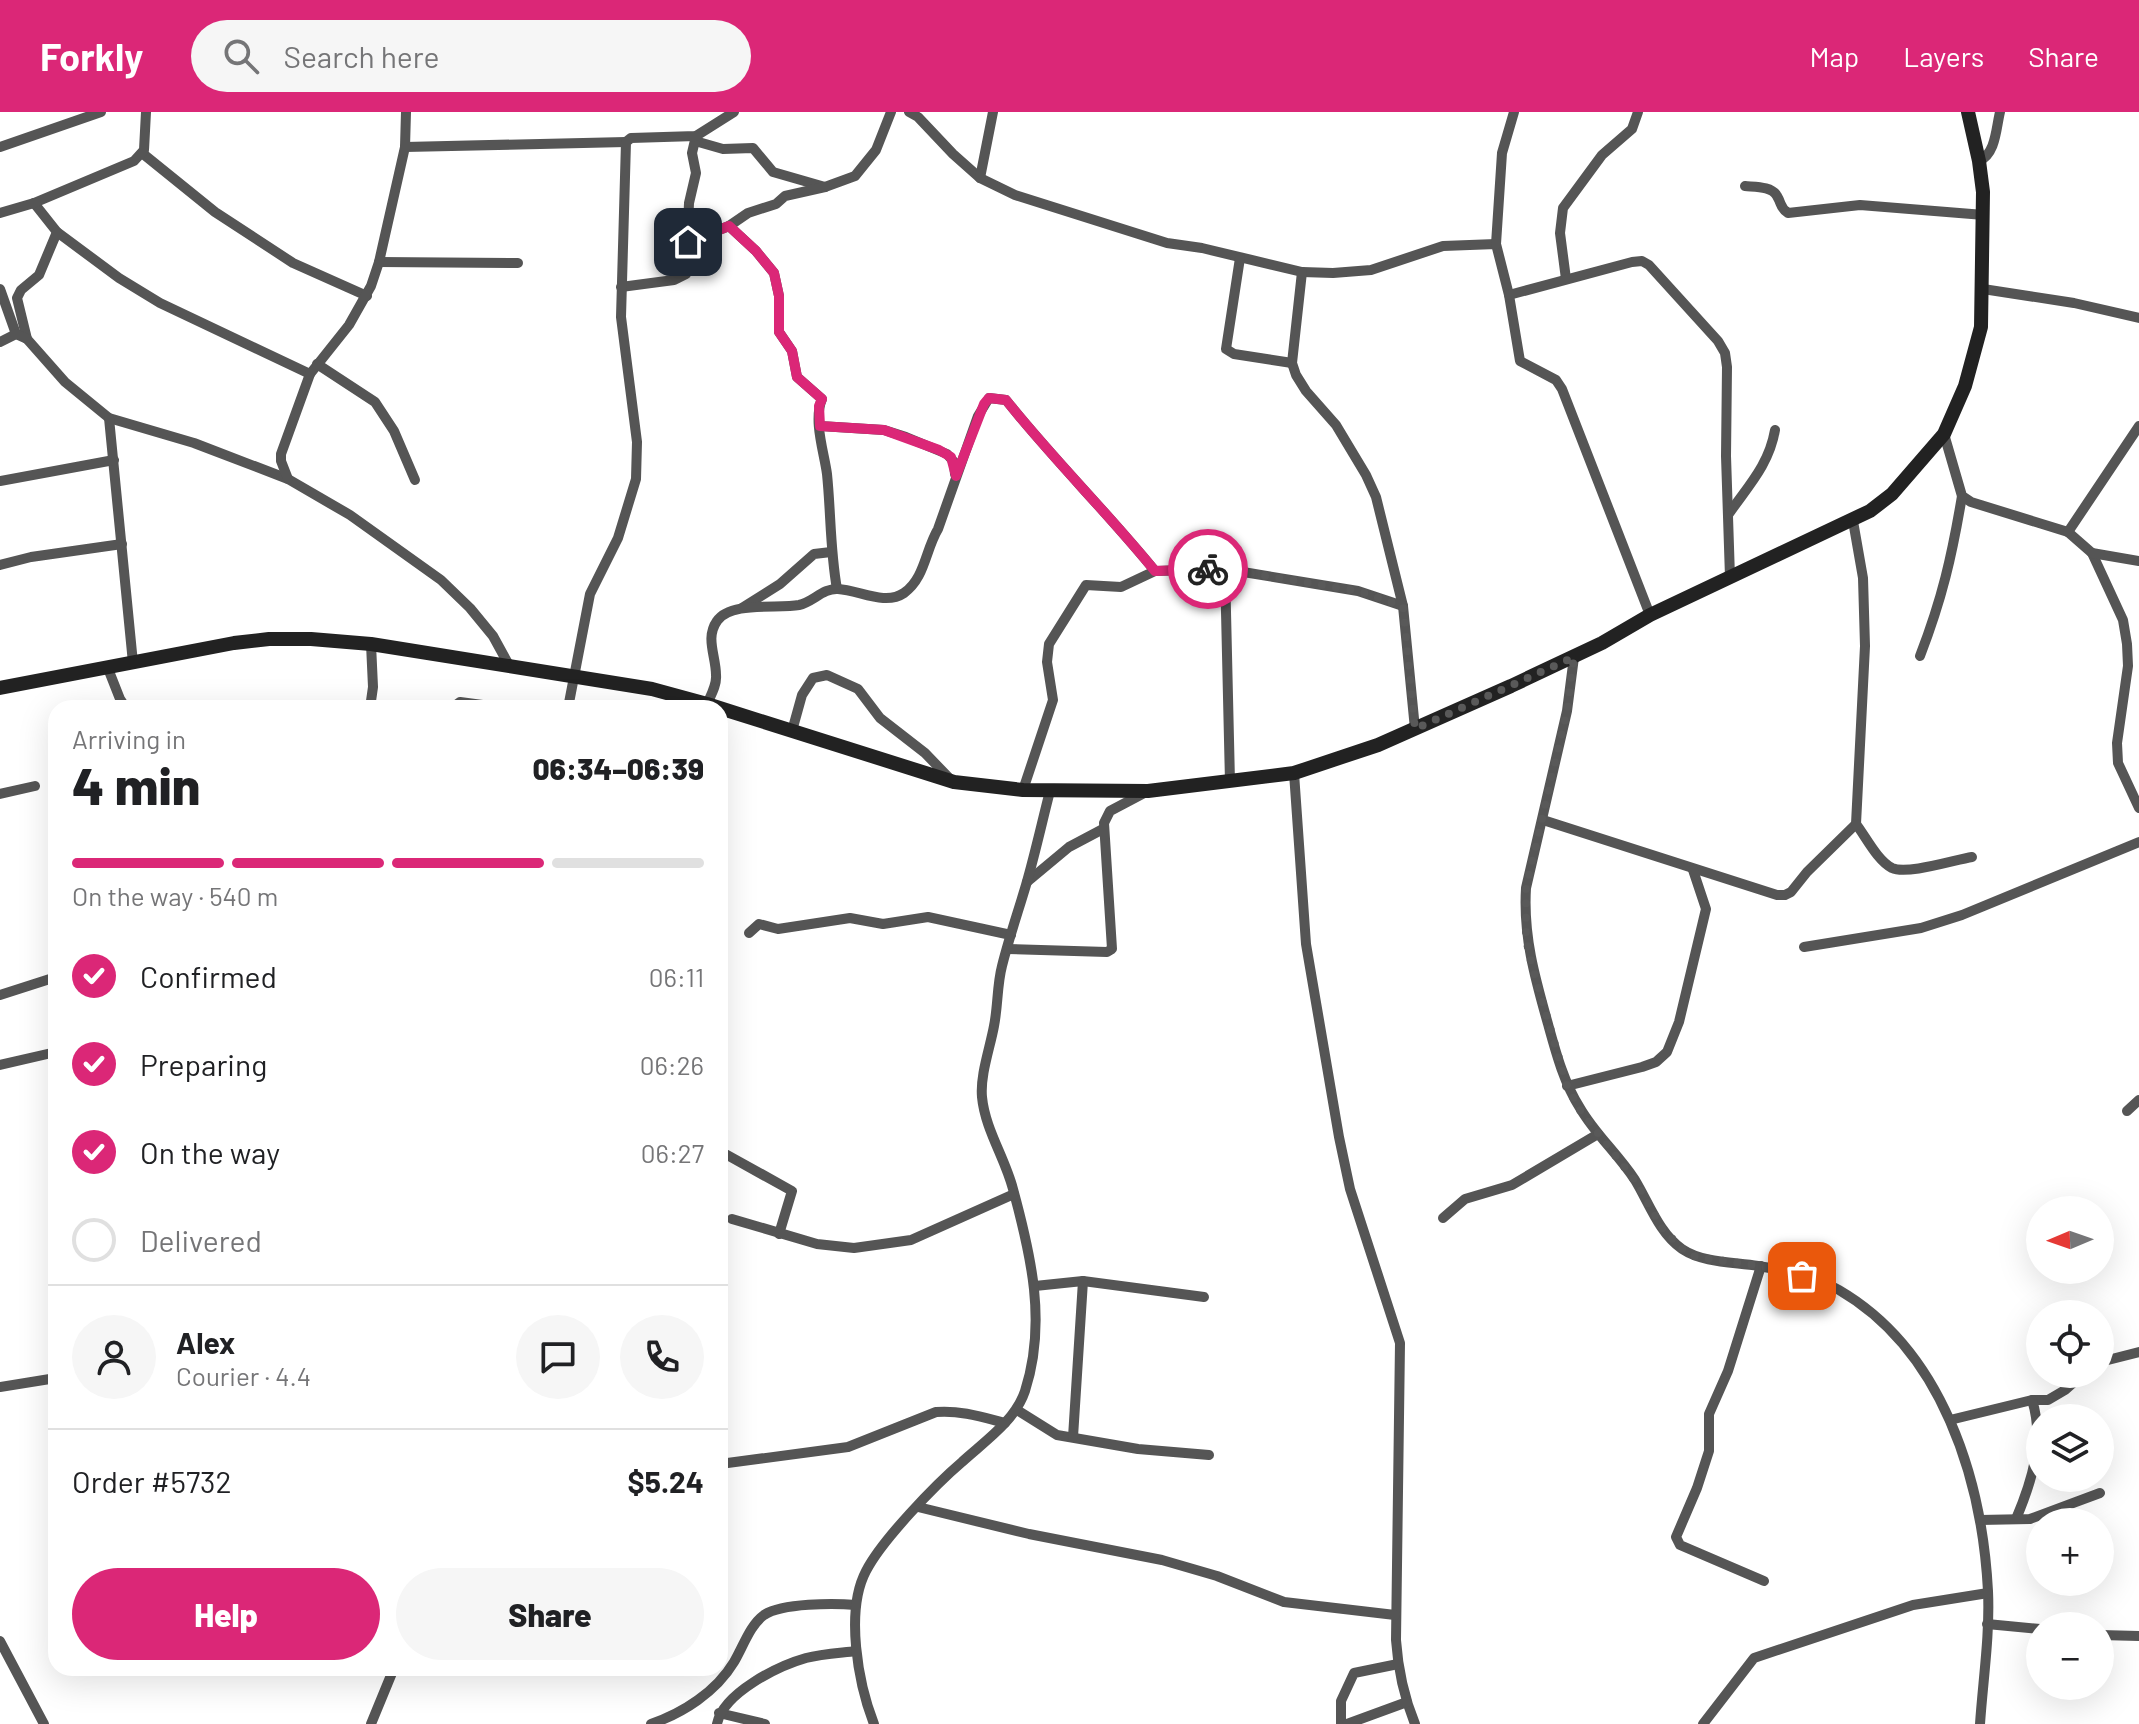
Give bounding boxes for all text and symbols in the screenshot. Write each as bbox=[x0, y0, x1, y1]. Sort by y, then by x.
search box bbox=[191, 20, 751, 92]
text: Forkly bbox=[40, 33, 143, 79]
icon: search bbox=[219, 34, 263, 78]
text: Search here bbox=[283, 38, 439, 74]
text: Map bbox=[1809, 39, 1859, 73]
text: Layers bbox=[1903, 39, 1984, 73]
text: Share bbox=[2028, 39, 2099, 73]
pin bbox=[654, 208, 722, 276]
icon: home bbox=[666, 220, 710, 264]
courier bbox=[1168, 529, 1248, 609]
icon: bike bbox=[1186, 547, 1230, 591]
text: Arriving in bbox=[72, 723, 186, 754]
text: 06:34–06:39 bbox=[532, 750, 704, 786]
text: 4 min bbox=[72, 753, 200, 815]
text: On the way · 540 m bbox=[72, 880, 278, 911]
icon: check bbox=[72, 954, 116, 998]
text: Confirmed bbox=[140, 958, 277, 994]
text: 06:11 bbox=[649, 961, 704, 992]
icon: check bbox=[72, 1042, 116, 1086]
text: Preparing bbox=[140, 1046, 267, 1082]
text: 06:26 bbox=[640, 1049, 704, 1080]
icon: check bbox=[72, 1130, 116, 1174]
text: On the way bbox=[140, 1134, 280, 1170]
text: 06:27 bbox=[641, 1137, 704, 1168]
north arrow bbox=[2026, 1196, 2114, 1284]
map controls bbox=[2026, 1196, 2114, 1700]
text: Delivered bbox=[140, 1222, 262, 1258]
pin bbox=[1768, 1242, 1836, 1310]
icon: bag bbox=[1780, 1254, 1824, 1298]
button: locate bbox=[2026, 1300, 2114, 1388]
button: person bbox=[72, 1315, 156, 1399]
button: chat bbox=[516, 1315, 600, 1399]
button: phone bbox=[620, 1315, 704, 1399]
text: Alex bbox=[176, 1324, 235, 1360]
text: Courier · 4.4 bbox=[176, 1360, 311, 1391]
button: layers bbox=[2026, 1404, 2114, 1492]
text: Order #5732 bbox=[72, 1463, 232, 1499]
text: $5.24 bbox=[628, 1463, 704, 1499]
button: + bbox=[2026, 1508, 2114, 1596]
button: Help bbox=[72, 1568, 380, 1660]
button: Share bbox=[396, 1568, 704, 1660]
button: − bbox=[2026, 1612, 2114, 1700]

